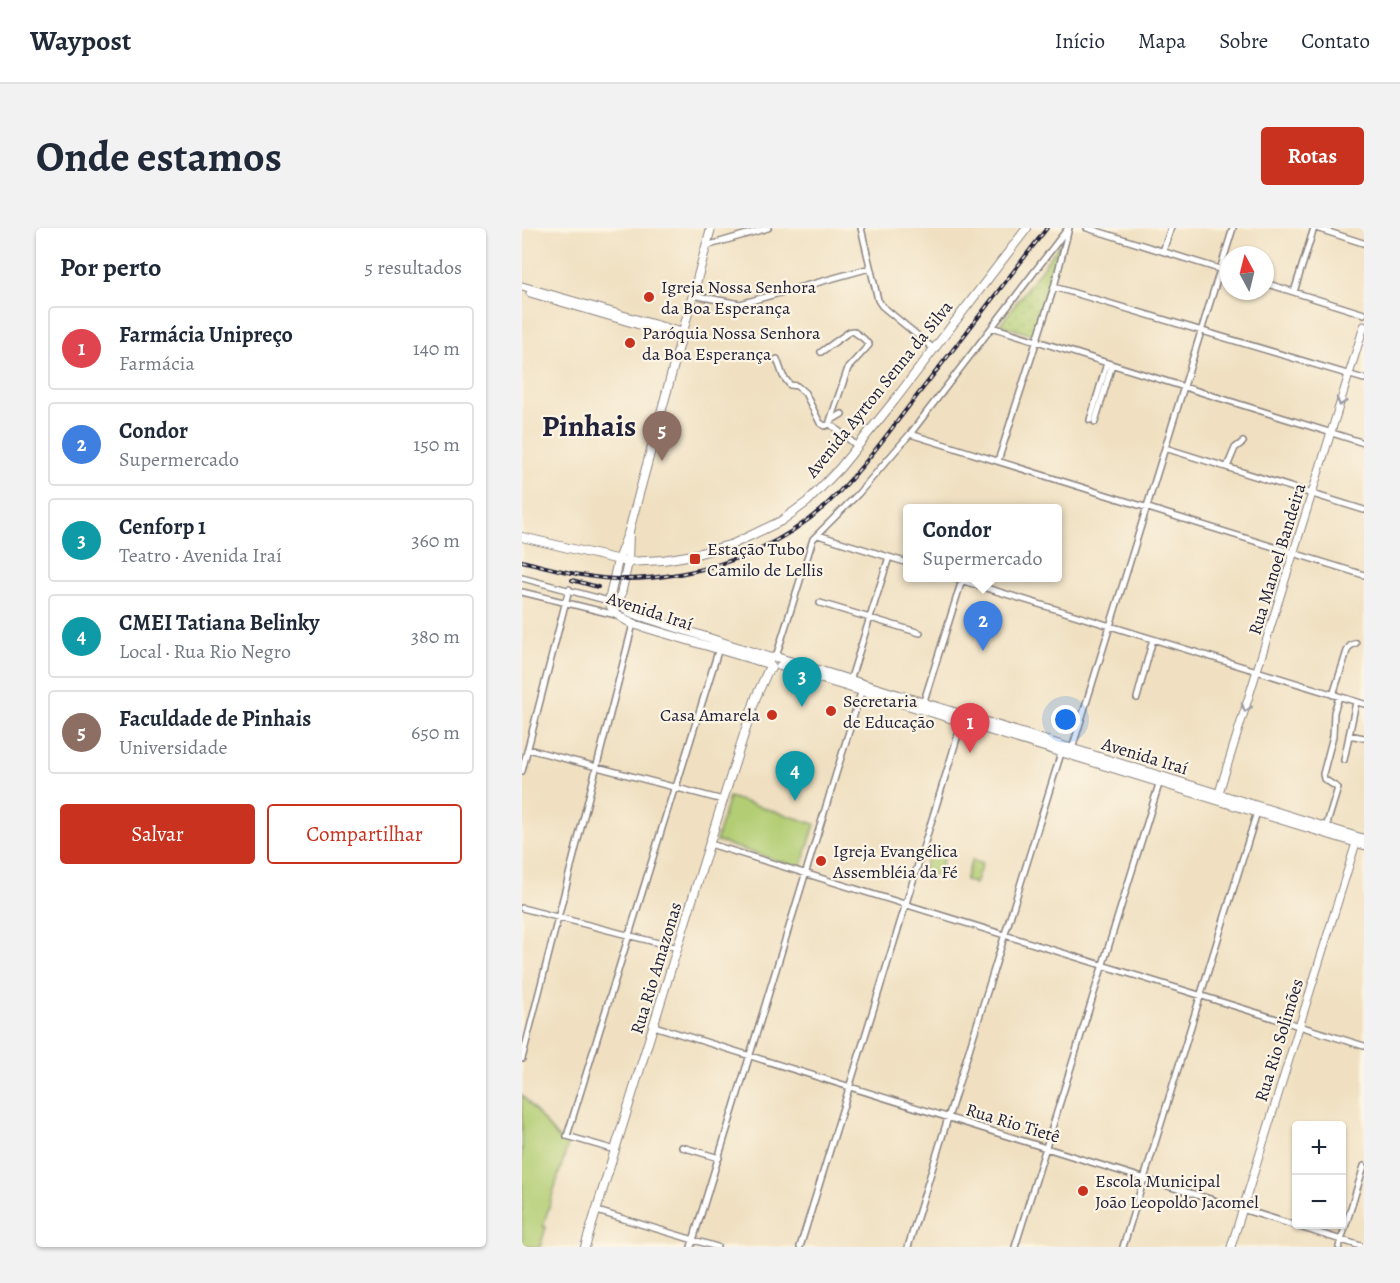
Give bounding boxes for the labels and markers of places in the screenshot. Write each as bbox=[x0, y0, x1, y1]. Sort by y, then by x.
place label: Igreja Nossa Senhora da Boa Esperança bbox=[661, 275, 817, 320]
marker: Igreja Nossa Senhora da Boa Esperança bbox=[642, 290, 656, 304]
place label: Paróquia Nossa Senhora da Boa Esperança bbox=[642, 321, 821, 366]
marker: Paróquia Nossa Senhora da Boa Esperança bbox=[623, 336, 637, 350]
pin: 5 bbox=[642, 412, 682, 461]
place label: Estação Tubo Camilo de Lellis bbox=[707, 537, 823, 582]
marker: Estação Tubo Camilo de Lellis bbox=[688, 552, 702, 566]
pin: 2 bbox=[964, 602, 1002, 651]
pin: 3 bbox=[782, 658, 822, 707]
place label: Secretaria de Educação bbox=[843, 689, 935, 734]
place label: Casa Amarela bbox=[660, 703, 761, 727]
marker: Secretaria de Educação bbox=[824, 704, 838, 718]
pin: 1 bbox=[950, 704, 990, 753]
marker: Casa Amarela bbox=[765, 708, 779, 722]
pin: 4 bbox=[776, 752, 814, 801]
place label: Igreja Evangélica Assembléia da Fé bbox=[832, 839, 958, 884]
marker: Igreja Evangélica Assembléia da Fé bbox=[814, 854, 828, 868]
place label: Escola Municipal João Leopoldo Jacomel bbox=[1095, 1169, 1259, 1214]
marker: Escola Municipal João Leopoldo Jacomel bbox=[1076, 1184, 1090, 1198]

